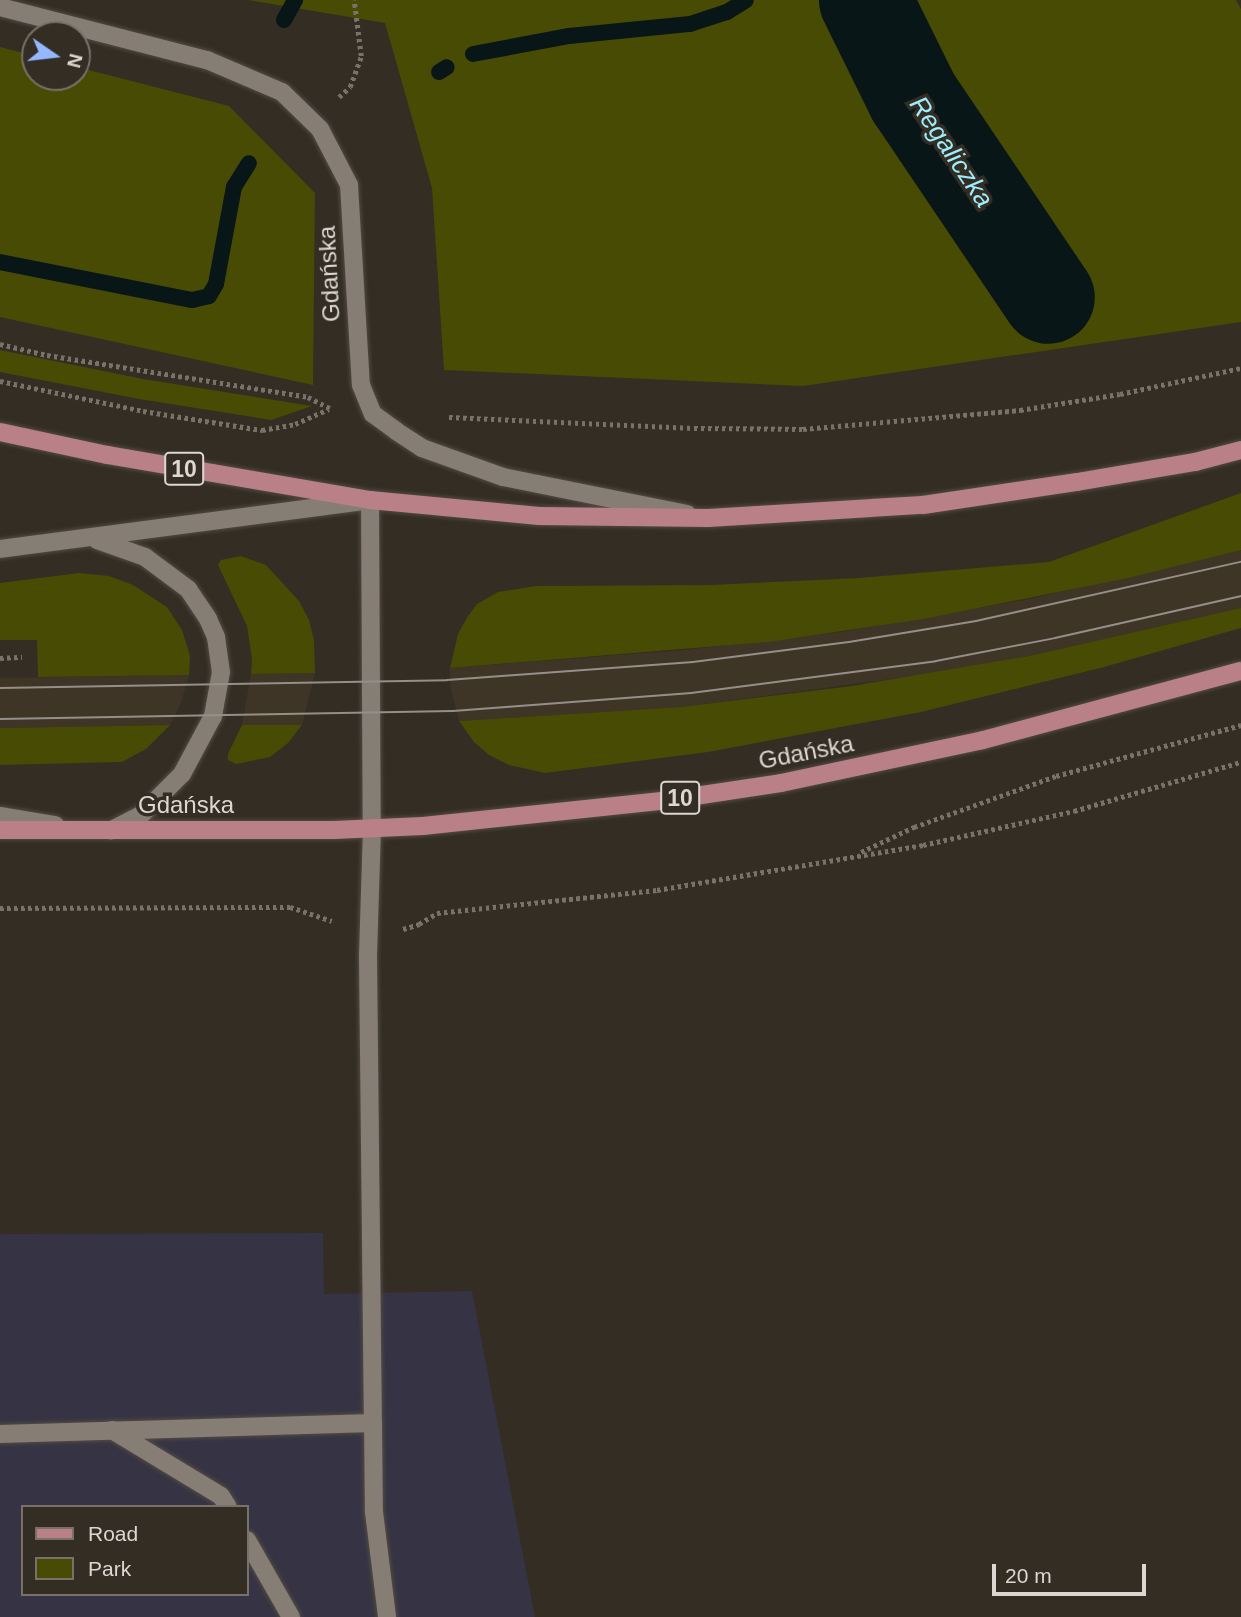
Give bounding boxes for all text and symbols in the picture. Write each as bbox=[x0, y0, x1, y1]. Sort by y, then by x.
north arrow bbox=[21, 21, 91, 91]
text: N bbox=[63, 52, 87, 70]
water label: Regaliczka bbox=[903, 91, 999, 213]
street label: Gdańska bbox=[312, 225, 346, 323]
road number: 10 bbox=[163, 449, 205, 489]
street label: Gdańska bbox=[756, 729, 856, 775]
road number: 10 bbox=[659, 778, 701, 818]
street label: Gdańska bbox=[138, 791, 234, 819]
legend bbox=[21, 1505, 248, 1596]
text: Road bbox=[88, 1522, 138, 1545]
scale bar bbox=[996, 1550, 1150, 1594]
text: Park bbox=[88, 1557, 131, 1580]
text: 20 m bbox=[1005, 1564, 1052, 1587]

